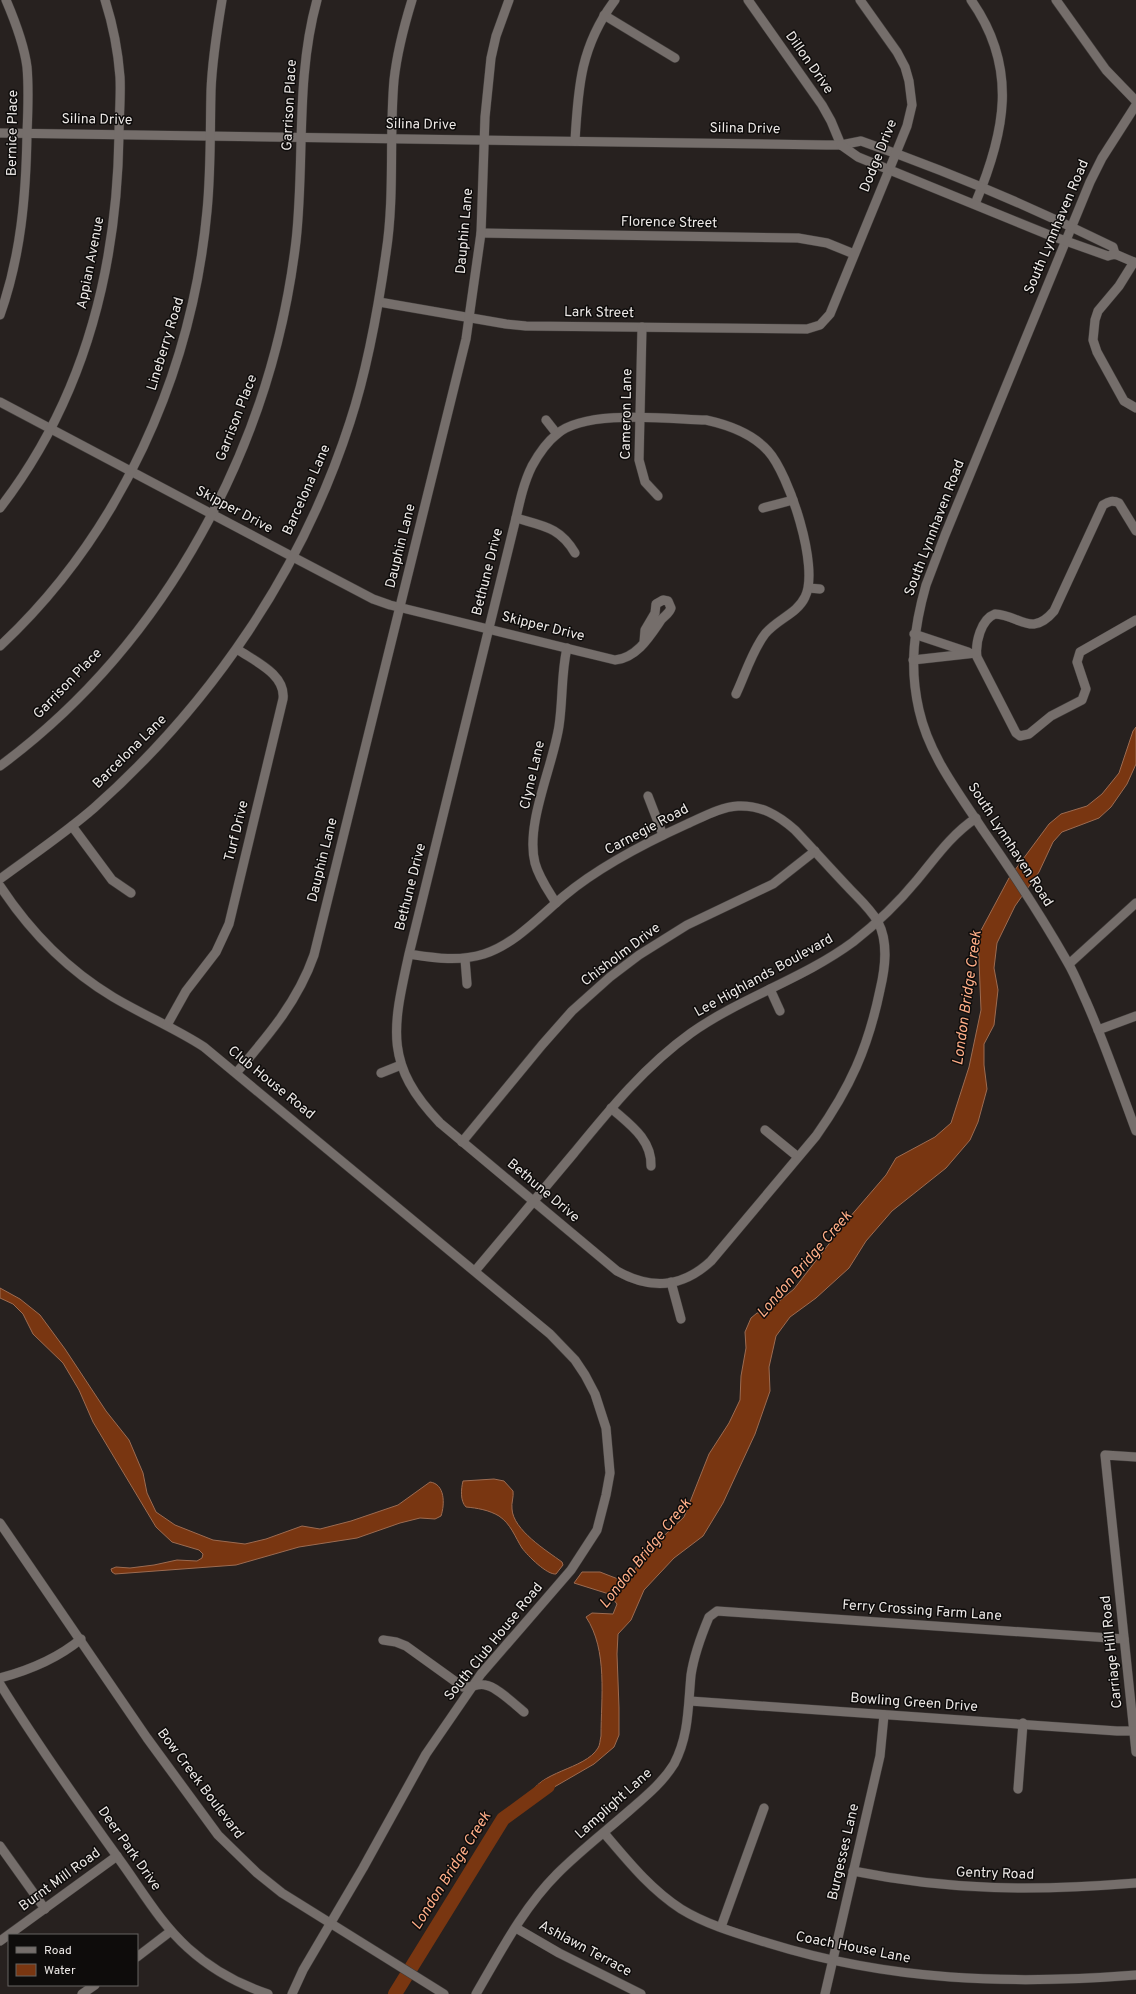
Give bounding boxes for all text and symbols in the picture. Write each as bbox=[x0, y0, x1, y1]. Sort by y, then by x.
street label: Dillon Drive bbox=[781, 28, 837, 98]
street label: Garrison Place bbox=[279, 59, 301, 151]
street label: Bernice Place bbox=[4, 90, 22, 176]
street label: Silina Drive bbox=[61, 111, 133, 129]
street label: Silina Drive bbox=[385, 116, 457, 134]
street label: Dodge Drive bbox=[857, 117, 901, 195]
street label: Silina Drive bbox=[709, 120, 781, 138]
street label: South Lynnhaven Road bbox=[1021, 157, 1093, 297]
street label: Dauphin Lane bbox=[453, 187, 477, 275]
street label: Florence Street bbox=[621, 214, 717, 232]
street label: Appian Avenue bbox=[74, 215, 108, 311]
street label: Lineberry Road bbox=[144, 295, 188, 393]
street label: Lark Street bbox=[564, 304, 634, 322]
street label: Cameron Lane bbox=[618, 368, 636, 460]
street label: Garrison Place bbox=[213, 372, 261, 464]
street label: Barcelona Lane bbox=[279, 442, 335, 538]
street label: South Lynnhaven Road bbox=[901, 458, 969, 598]
street label: Skipper Drive bbox=[193, 483, 275, 537]
street label: Dauphin Lane bbox=[382, 502, 420, 590]
street label: Bethune Drive bbox=[469, 526, 507, 618]
street label: Skipper Drive bbox=[500, 608, 586, 646]
street label: Garrison Place bbox=[30, 645, 106, 723]
street label: Barcelona Lane bbox=[89, 711, 171, 793]
street label: Clyne Lane bbox=[517, 739, 549, 811]
street label: South Lynnhaven Road bbox=[964, 780, 1056, 910]
street label: Turf Drive bbox=[221, 799, 253, 863]
street label: Carnegie Road bbox=[602, 801, 692, 859]
street label: Dauphin Lane bbox=[304, 816, 342, 904]
street label: Bethune Drive bbox=[392, 841, 430, 933]
street label: Chisholm Drive bbox=[578, 920, 664, 990]
water label: London Bridge Creek bbox=[949, 929, 987, 1066]
street label: Lee Highlands Boulevard bbox=[692, 931, 836, 1021]
street label: Club House Road bbox=[224, 1043, 318, 1123]
street label: Bethune Drive bbox=[503, 1156, 583, 1226]
water label: London Bridge Creek bbox=[753, 1207, 857, 1322]
water label: London Bridge Creek bbox=[596, 1495, 696, 1613]
street label: South Club House Road bbox=[441, 1580, 547, 1704]
street label: Carriage Hill Road bbox=[1098, 1595, 1126, 1709]
street label: Ferry Crossing Farm Lane bbox=[842, 1597, 1002, 1625]
street label: Bowling Green Drive bbox=[850, 1690, 978, 1716]
street label: Bow Creek Boulevard bbox=[153, 1725, 247, 1843]
street label: Lamplight Lane bbox=[572, 1765, 656, 1843]
street label: Burgesses Lane bbox=[825, 1802, 863, 1902]
street label: Deer Park Drive bbox=[94, 1804, 164, 1894]
water label: London Bridge Creek bbox=[408, 1808, 496, 1934]
street label: Burnt Mill Road bbox=[16, 1845, 104, 1915]
street label: Gentry Road bbox=[956, 1864, 1034, 1884]
street label: Ashlawn Terrace bbox=[536, 1917, 634, 1981]
street label: Coach House Lane bbox=[794, 1929, 912, 1967]
legend bbox=[8, 1934, 138, 1986]
text: Road bbox=[44, 1943, 72, 1959]
text: Water bbox=[44, 1963, 76, 1979]

